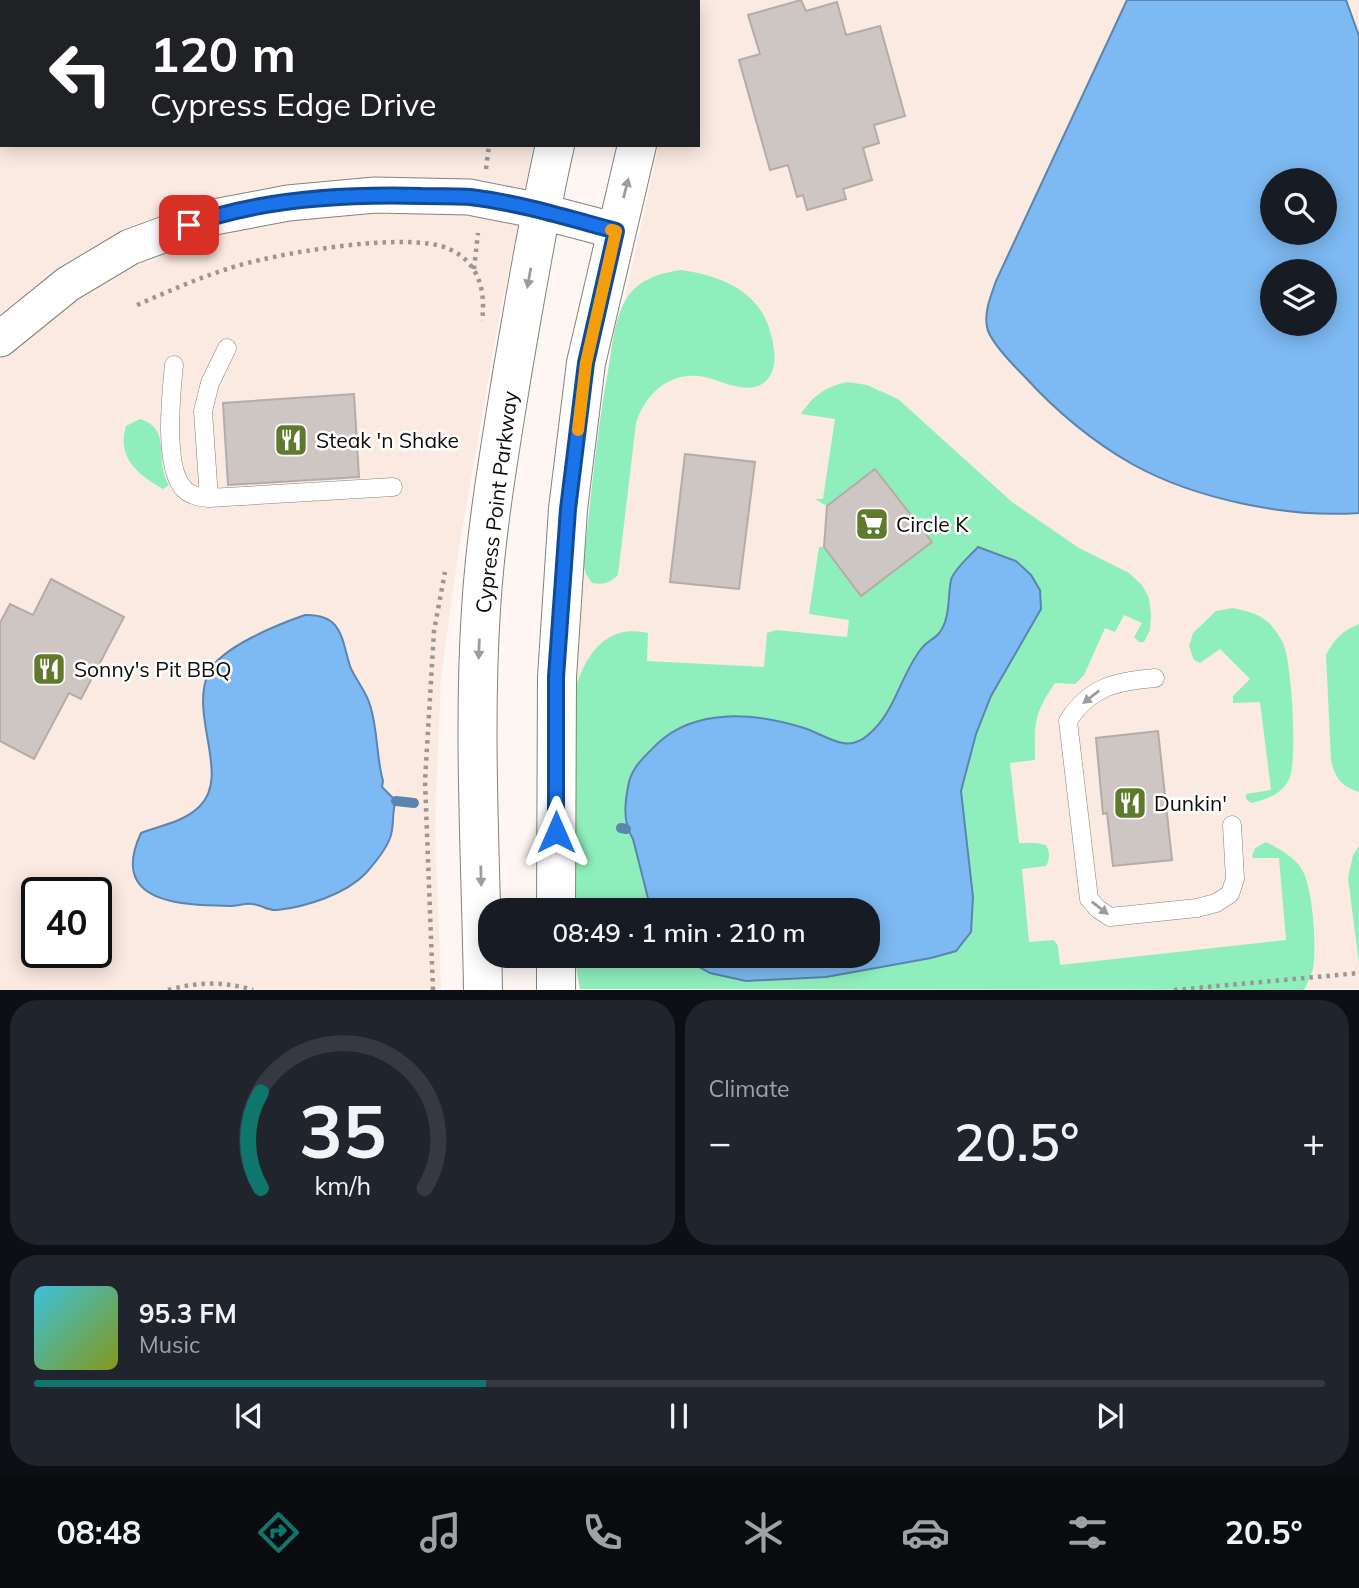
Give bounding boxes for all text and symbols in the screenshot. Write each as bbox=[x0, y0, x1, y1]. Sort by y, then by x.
text: 120 m bbox=[150, 23, 296, 84]
icon: left bbox=[35, 28, 126, 119]
text: Cypress Edge Drive bbox=[150, 84, 437, 124]
map controls bbox=[1260, 168, 1337, 336]
button: search bbox=[1260, 168, 1337, 245]
one-way arrow bbox=[621, 177, 632, 199]
pin bbox=[159, 195, 219, 255]
icon: arrive bbox=[170, 206, 208, 244]
button: layers bbox=[1260, 259, 1337, 336]
one-way arrow bbox=[523, 267, 534, 289]
street label: Cypress Point Parkway bbox=[469, 389, 523, 615]
restaurant icon: Steak 'n Shake bbox=[272, 421, 310, 459]
place label: Steak 'n Shake bbox=[316, 427, 459, 453]
supermarket icon: Circle K bbox=[853, 505, 891, 543]
place label: Circle K bbox=[896, 511, 969, 537]
one-way arrow bbox=[474, 638, 485, 660]
restaurant icon: Sonny's Pit BBQ bbox=[30, 650, 68, 688]
place label: Sonny's Pit BBQ bbox=[74, 656, 232, 682]
one-way arrow bbox=[1082, 689, 1100, 704]
restaurant icon: Dunkin' bbox=[1111, 784, 1149, 822]
place label: Dunkin' bbox=[1154, 790, 1227, 816]
position arrow bbox=[519, 795, 593, 869]
one-way arrow bbox=[475, 865, 487, 887]
speed limit sign: 40 bbox=[21, 877, 112, 968]
one-way arrow bbox=[1090, 901, 1108, 916]
text: 08:49 · 1 min · 210 m bbox=[552, 916, 806, 949]
text: Climate bbox=[709, 1074, 790, 1103]
text: 35 bbox=[299, 1086, 386, 1177]
text: 20.5° bbox=[954, 1109, 1079, 1174]
text: − bbox=[709, 1118, 731, 1166]
text: + bbox=[1302, 1118, 1325, 1166]
text: km/h bbox=[314, 1170, 371, 1201]
text: 95.3 FM bbox=[139, 1297, 237, 1330]
text: Music bbox=[139, 1330, 200, 1359]
icon: previous bbox=[230, 1397, 268, 1435]
icon: pause bbox=[660, 1397, 698, 1435]
icon: next bbox=[1091, 1397, 1129, 1435]
icon: directions bbox=[254, 1508, 303, 1557]
icon: music bbox=[416, 1508, 465, 1557]
icon: phone bbox=[578, 1508, 627, 1557]
icon: climate bbox=[739, 1508, 788, 1557]
icon: car bbox=[901, 1508, 950, 1557]
icon: filters bbox=[1063, 1508, 1112, 1557]
text: 08:48 bbox=[56, 1512, 141, 1552]
text: 20.5° bbox=[1225, 1512, 1303, 1552]

